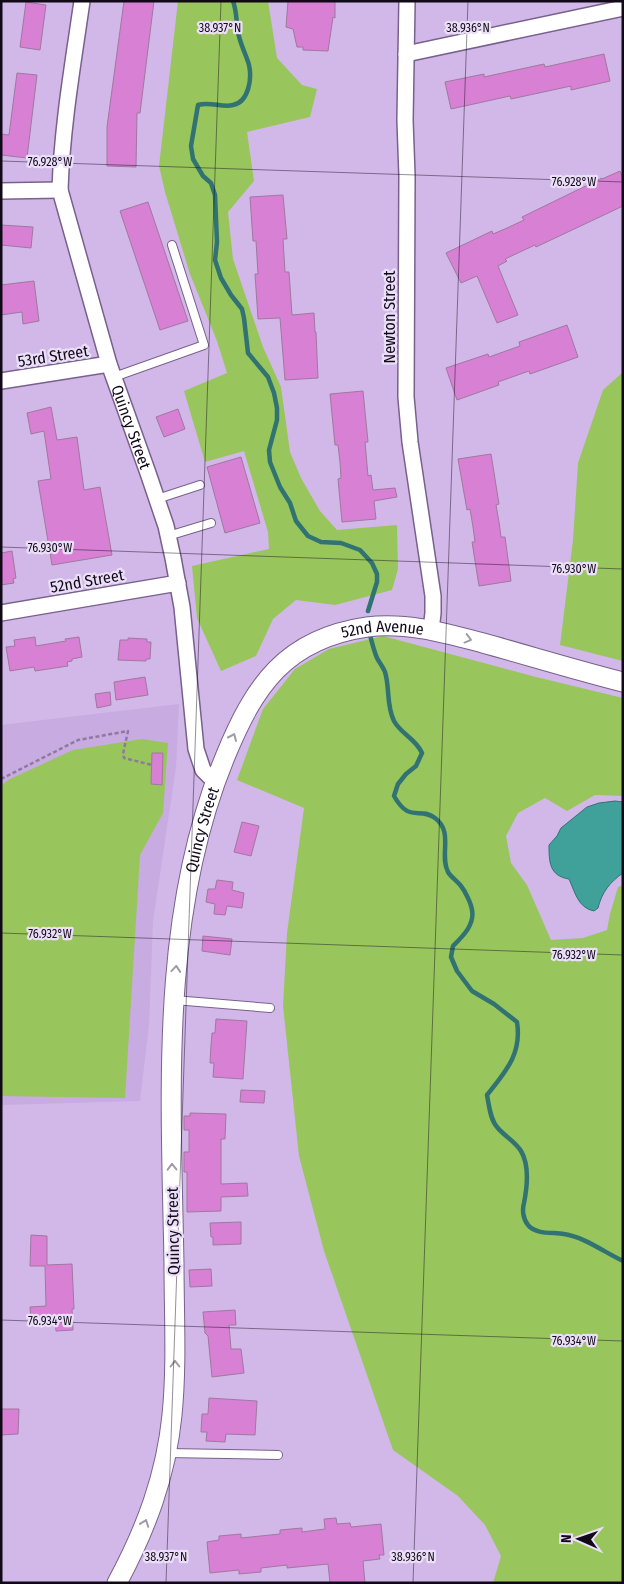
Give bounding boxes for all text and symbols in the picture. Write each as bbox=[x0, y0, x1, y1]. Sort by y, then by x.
text: 38.937°N bbox=[199, 21, 241, 35]
text: 38.936°N bbox=[446, 21, 490, 35]
text: 76.928°W bbox=[28, 155, 72, 169]
text: 76.928°W bbox=[552, 175, 596, 189]
street label: Newton Street bbox=[380, 270, 399, 364]
street label: 53rd Street bbox=[16, 341, 90, 371]
street label: Quincy Street bbox=[108, 382, 156, 472]
text: 76.930°W bbox=[28, 541, 72, 555]
text: 76.930°W bbox=[552, 562, 596, 576]
street label: 52nd Street bbox=[49, 565, 126, 597]
street label: 52nd Avenue bbox=[339, 616, 425, 641]
one-way arrow bbox=[463, 633, 472, 644]
one-way arrow bbox=[227, 733, 238, 742]
street label: Quincy Street bbox=[181, 784, 223, 874]
text: 76.932°W bbox=[28, 927, 72, 941]
text: 76.932°W bbox=[552, 948, 596, 962]
one-way arrow bbox=[170, 965, 181, 973]
one-way arrow bbox=[167, 1163, 177, 1170]
street label: Quincy Street bbox=[163, 1186, 183, 1275]
text: 76.934°W bbox=[28, 1314, 72, 1328]
text: 76.934°W bbox=[552, 1334, 596, 1348]
one-way arrow bbox=[170, 1360, 180, 1368]
north arrow bbox=[554, 1514, 604, 1564]
one-way arrow bbox=[139, 1519, 149, 1528]
text: N bbox=[558, 1534, 575, 1543]
text: 38.937°N bbox=[145, 1550, 187, 1564]
text: 38.936°N bbox=[391, 1550, 435, 1564]

